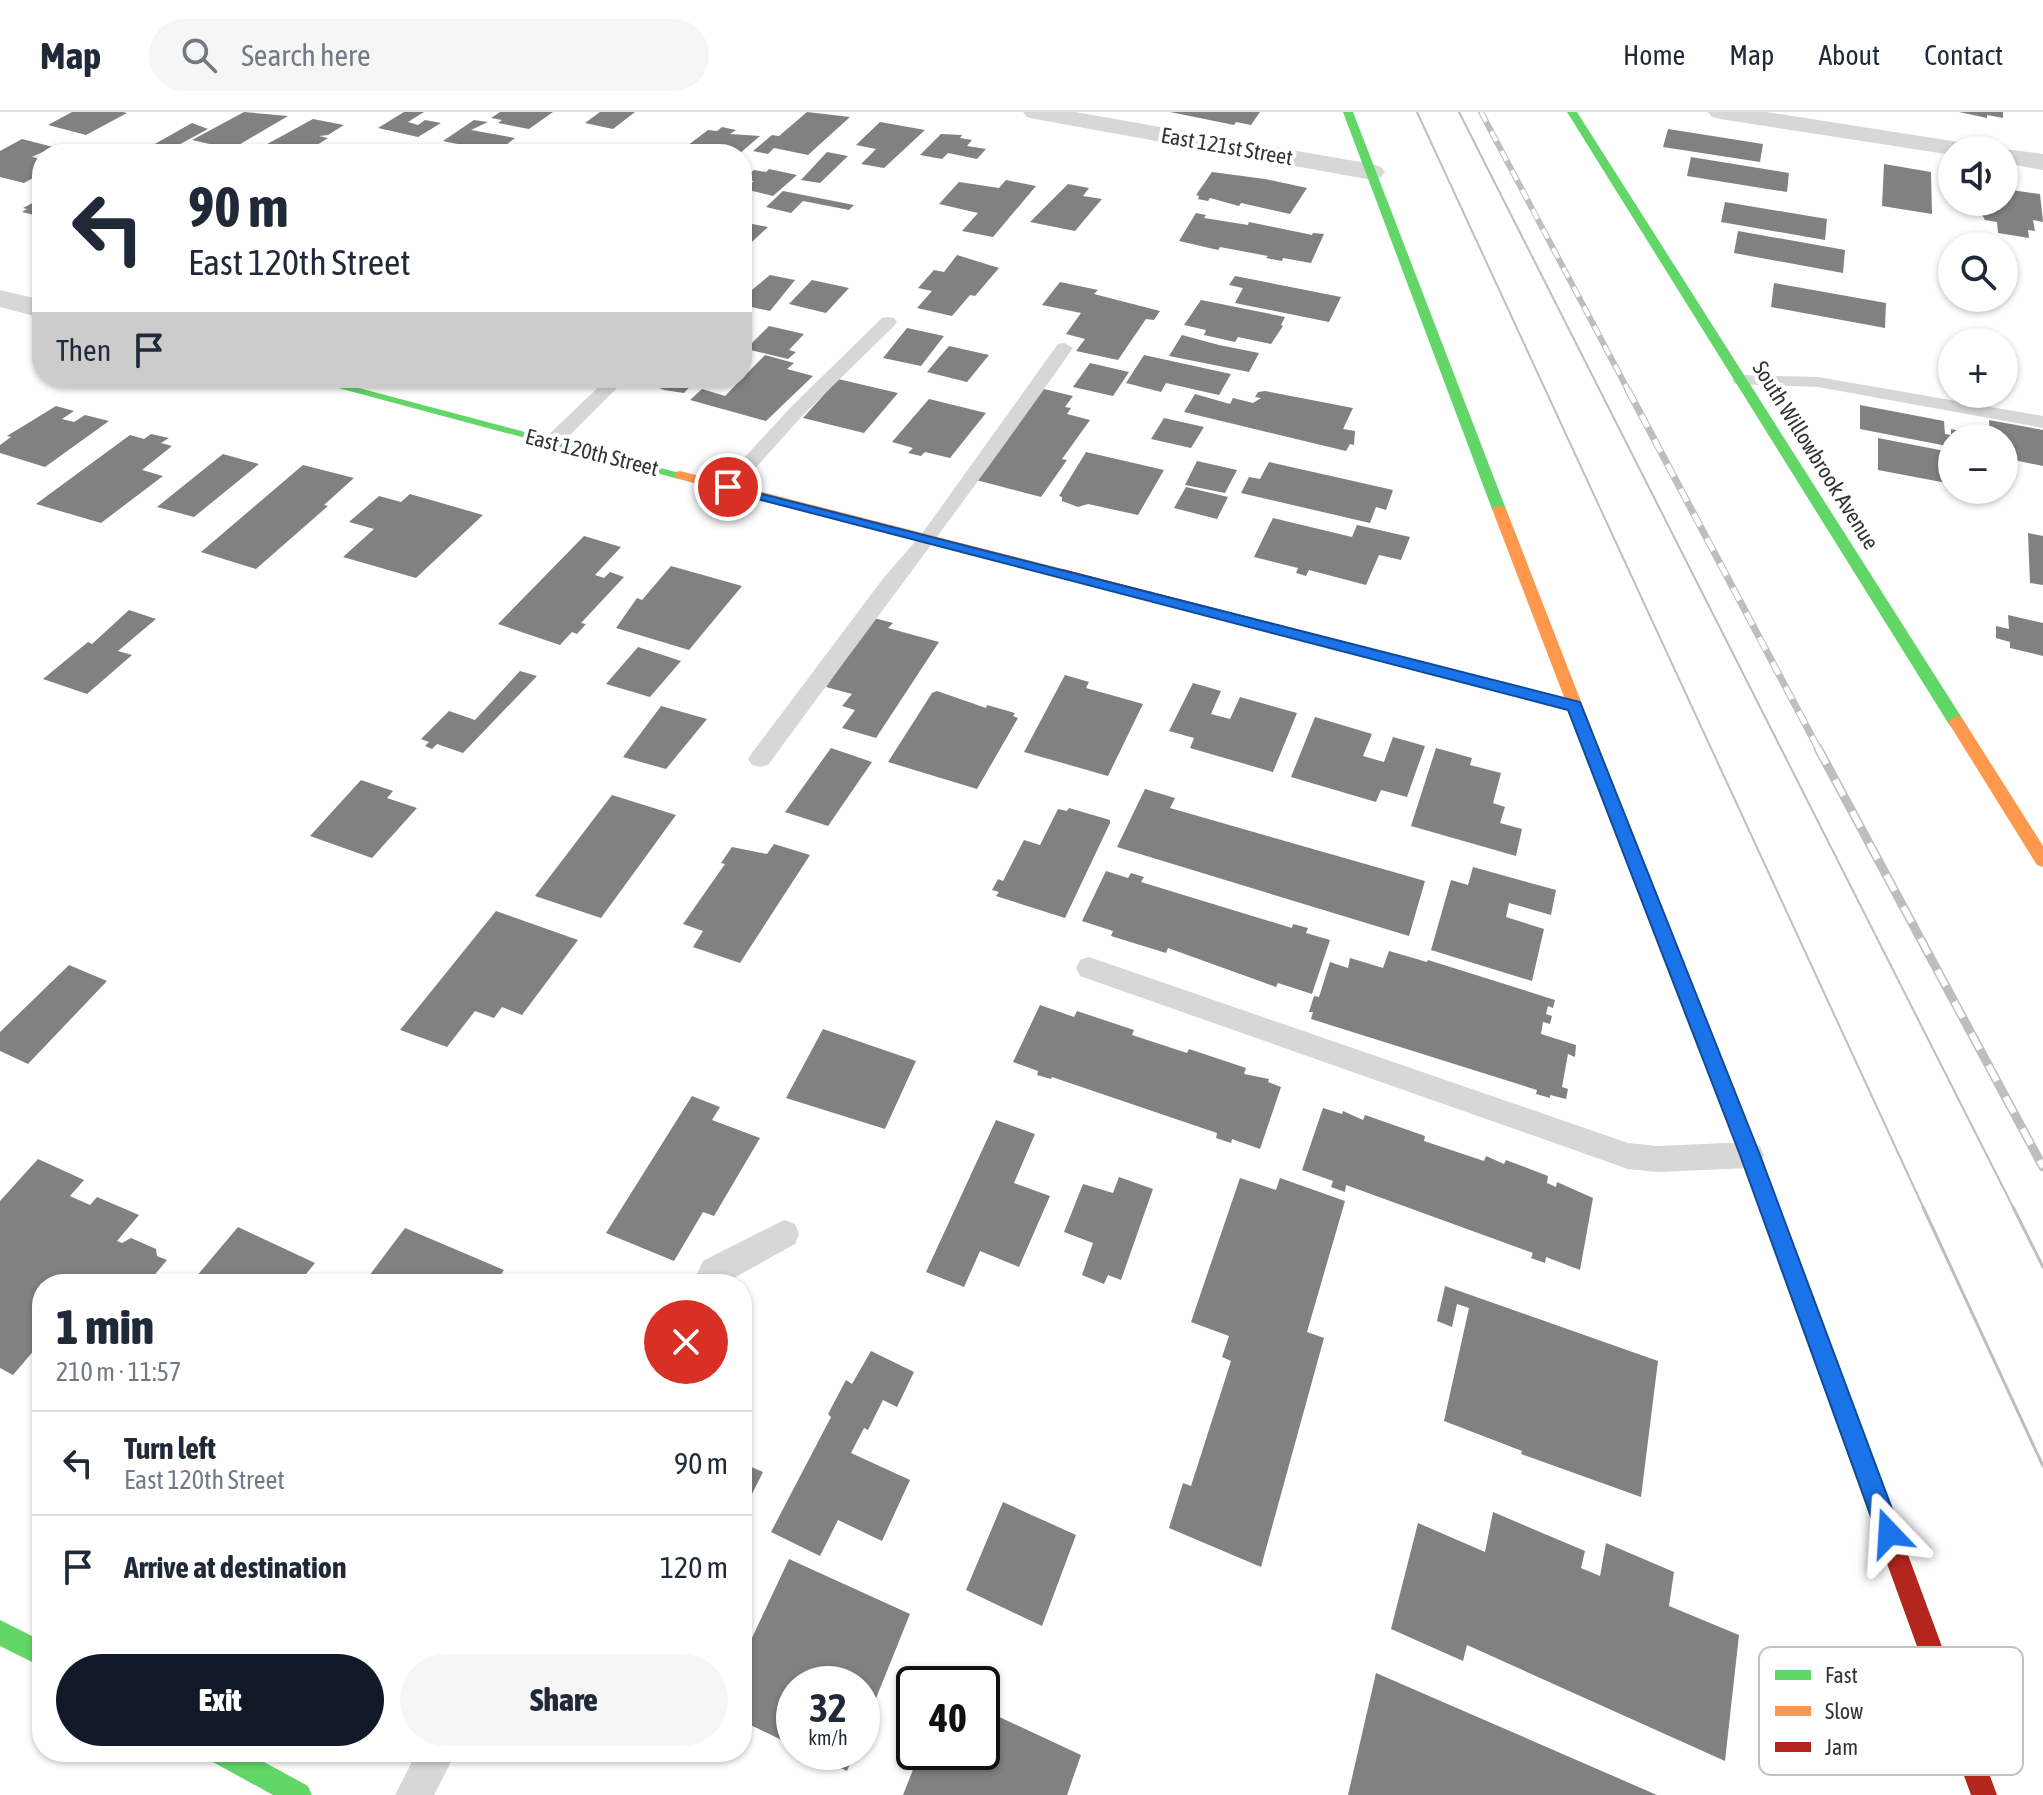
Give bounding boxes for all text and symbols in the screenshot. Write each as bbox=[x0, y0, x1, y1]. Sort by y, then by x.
search box bbox=[149, 19, 709, 91]
icon: search bbox=[177, 33, 221, 77]
text: Map bbox=[40, 34, 101, 77]
text: Search here bbox=[241, 38, 371, 72]
text: Home bbox=[1623, 39, 1685, 71]
text: Map bbox=[1729, 39, 1774, 71]
text: About bbox=[1818, 39, 1880, 71]
text: Contact bbox=[1924, 39, 2003, 71]
street label: East 121st Street bbox=[1159, 122, 1295, 170]
map controls bbox=[1938, 136, 2018, 504]
button: sound bbox=[1938, 136, 2018, 216]
text: 90 m bbox=[188, 175, 289, 239]
icon: left bbox=[56, 176, 160, 280]
button: search bbox=[1938, 232, 2018, 312]
text: East 120th Street bbox=[188, 241, 411, 283]
icon: arrive bbox=[127, 328, 171, 372]
button: + bbox=[1938, 328, 2018, 408]
text: Then bbox=[56, 333, 111, 367]
street label: South Willowbrook Avenue bbox=[1747, 356, 1885, 554]
street label: East 120th Street bbox=[523, 423, 661, 481]
button: − bbox=[1938, 424, 2018, 504]
pin bbox=[694, 453, 762, 521]
icon: arrive bbox=[706, 465, 750, 509]
text: 1 min bbox=[56, 1299, 154, 1354]
button: close bbox=[644, 1300, 728, 1384]
text: 210 m · 11:57 bbox=[56, 1357, 181, 1387]
text: Turn left bbox=[124, 1431, 216, 1465]
icon: left bbox=[56, 1441, 100, 1485]
text: 90 m bbox=[674, 1446, 728, 1480]
text: East 120th Street bbox=[124, 1465, 285, 1495]
position arrow bbox=[1847, 1491, 1931, 1575]
icon: arrive bbox=[56, 1545, 100, 1589]
text: Arrive at destination bbox=[124, 1550, 346, 1584]
text: 120 m bbox=[660, 1550, 728, 1584]
legend bbox=[1759, 1647, 2023, 1775]
button: Exit bbox=[56, 1654, 384, 1746]
button: Share bbox=[400, 1654, 728, 1746]
text: Fast bbox=[1825, 1662, 1858, 1688]
speed limit sign: 40 bbox=[896, 1666, 1000, 1770]
text: 32 bbox=[809, 1685, 847, 1730]
text: Slow bbox=[1825, 1698, 1863, 1724]
text: km/h bbox=[808, 1726, 848, 1749]
text: Jam bbox=[1825, 1734, 1858, 1760]

